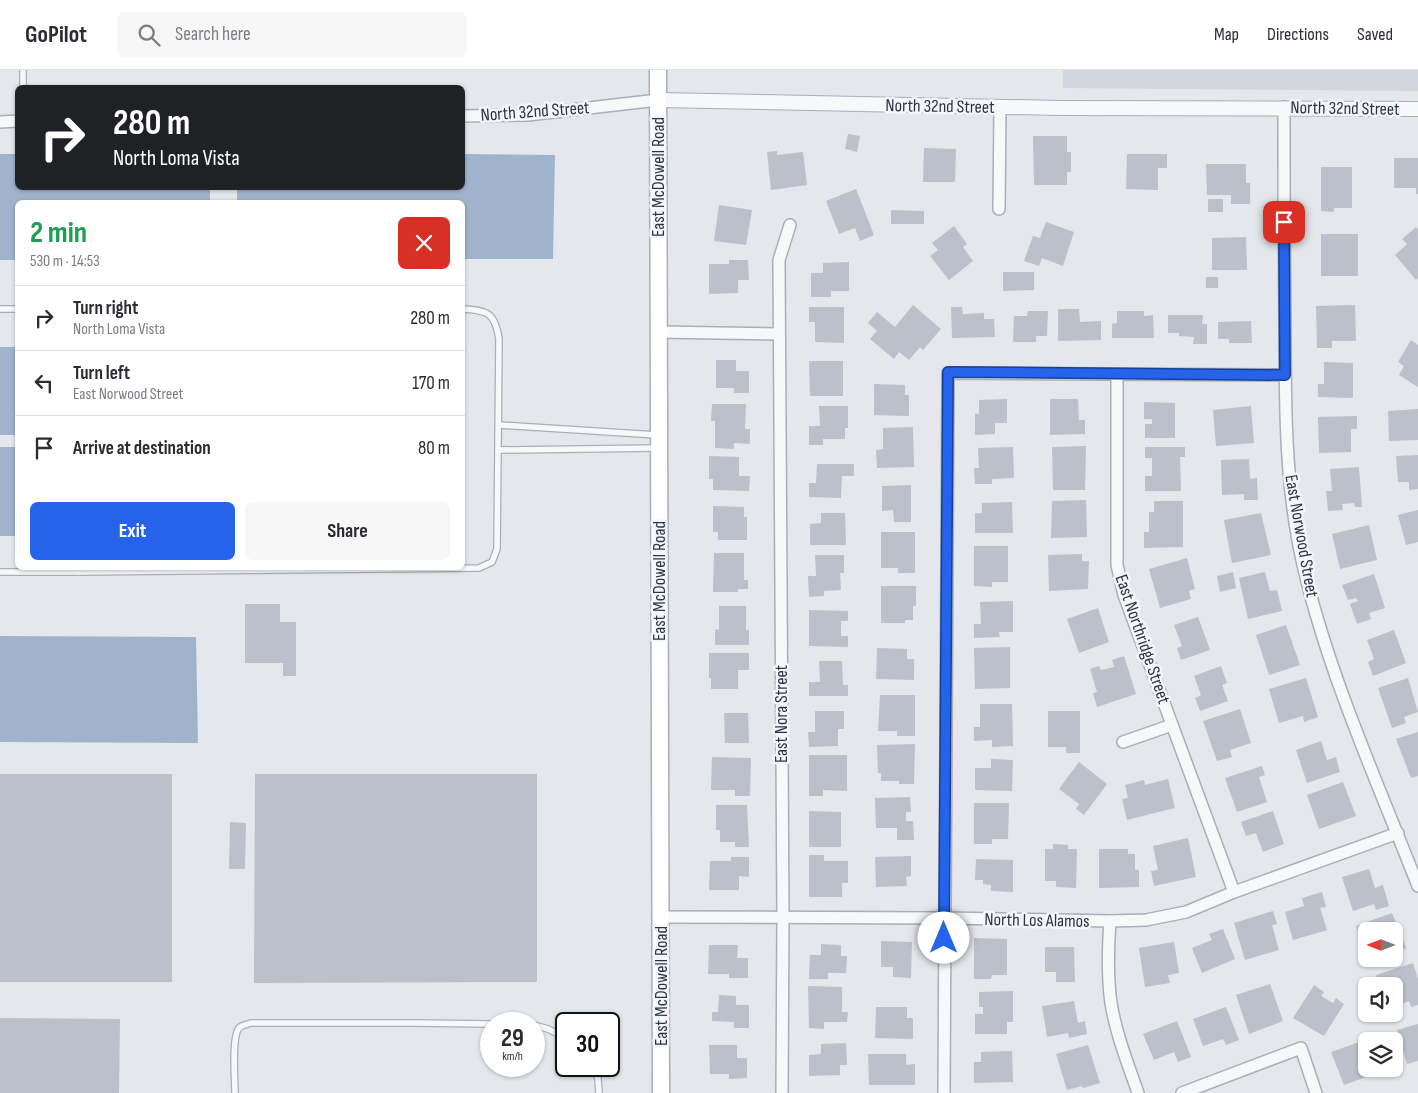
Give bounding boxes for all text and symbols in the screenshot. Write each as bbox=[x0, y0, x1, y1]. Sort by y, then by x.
search box bbox=[117, 12, 467, 57]
text: GoPilot bbox=[25, 20, 87, 49]
icon: search bbox=[135, 21, 163, 49]
text: Search here bbox=[175, 23, 251, 46]
text: Map bbox=[1214, 24, 1239, 45]
text: Directions bbox=[1267, 24, 1329, 45]
text: Saved bbox=[1357, 24, 1393, 45]
street label: North 32nd Street bbox=[885, 95, 995, 118]
street label: North 32nd Street bbox=[480, 97, 591, 126]
street label: North 32nd Street bbox=[1290, 97, 1400, 120]
text: 280 m bbox=[113, 102, 190, 145]
icon: right bbox=[30, 105, 95, 170]
street label: East McDowell Road bbox=[648, 117, 669, 237]
text: North Loma Vista bbox=[113, 145, 240, 172]
pin bbox=[1263, 201, 1305, 243]
icon: arrive bbox=[1270, 208, 1298, 236]
text: 2 min bbox=[30, 215, 87, 251]
button: close bbox=[398, 217, 450, 269]
text: 530 m · 14:53 bbox=[30, 252, 100, 271]
text: Turn right bbox=[73, 297, 138, 320]
icon: right bbox=[30, 304, 58, 332]
text: 280 m bbox=[410, 307, 450, 330]
text: North Loma Vista bbox=[73, 320, 165, 339]
text: Turn left bbox=[73, 362, 130, 385]
icon: left bbox=[30, 369, 58, 397]
text: 170 m bbox=[412, 372, 450, 395]
text: East Norwood Street bbox=[73, 385, 183, 404]
icon: arrive bbox=[30, 434, 58, 462]
text: Arrive at destination bbox=[73, 437, 211, 460]
text: 80 m bbox=[418, 437, 450, 460]
street label: East Norwood Street bbox=[1280, 473, 1323, 600]
button: Exit bbox=[30, 502, 235, 560]
button: Share bbox=[245, 502, 450, 560]
street label: East McDowell Road bbox=[649, 521, 670, 641]
street label: East Northridge Street bbox=[1111, 572, 1175, 707]
street label: East Nora Street bbox=[771, 664, 792, 763]
street label: North Los Alamos bbox=[984, 909, 1090, 932]
position arrow bbox=[917, 911, 969, 963]
north arrow bbox=[1358, 922, 1402, 968]
map controls bbox=[1358, 922, 1403, 1077]
street label: East McDowell Road bbox=[651, 926, 672, 1046]
button: sound bbox=[1358, 977, 1403, 1022]
speed limit sign: 30 bbox=[555, 1012, 620, 1077]
text: 29 bbox=[501, 1023, 524, 1054]
button: layers bbox=[1358, 1032, 1403, 1077]
text: km/h bbox=[502, 1049, 523, 1064]

